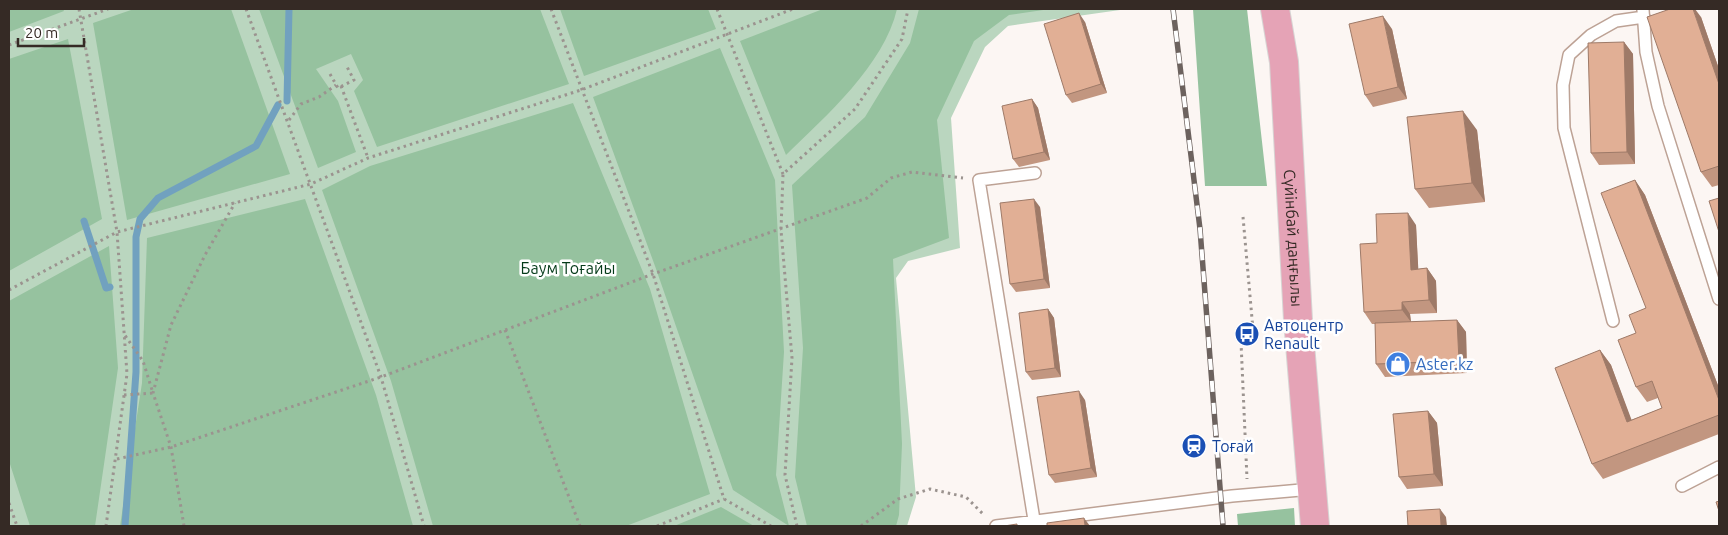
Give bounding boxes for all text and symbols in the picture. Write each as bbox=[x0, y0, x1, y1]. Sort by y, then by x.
scale bar bbox=[18, 15, 84, 47]
text: 20 m bbox=[25, 24, 58, 41]
street label: Сүйінбай даңғылы bbox=[1281, 169, 1306, 307]
park label: Баум Тоғайы bbox=[521, 259, 615, 277]
place label: Автоцентр Renault bbox=[1264, 316, 1344, 352]
bus stop icon: Автоцентр Renault bbox=[1234, 321, 1260, 347]
shop icon: Aster.kz bbox=[1385, 351, 1411, 377]
place label: Aster.kz bbox=[1416, 355, 1473, 373]
station icon: Тоғай bbox=[1181, 433, 1207, 459]
place label: Тоғай bbox=[1212, 437, 1254, 455]

